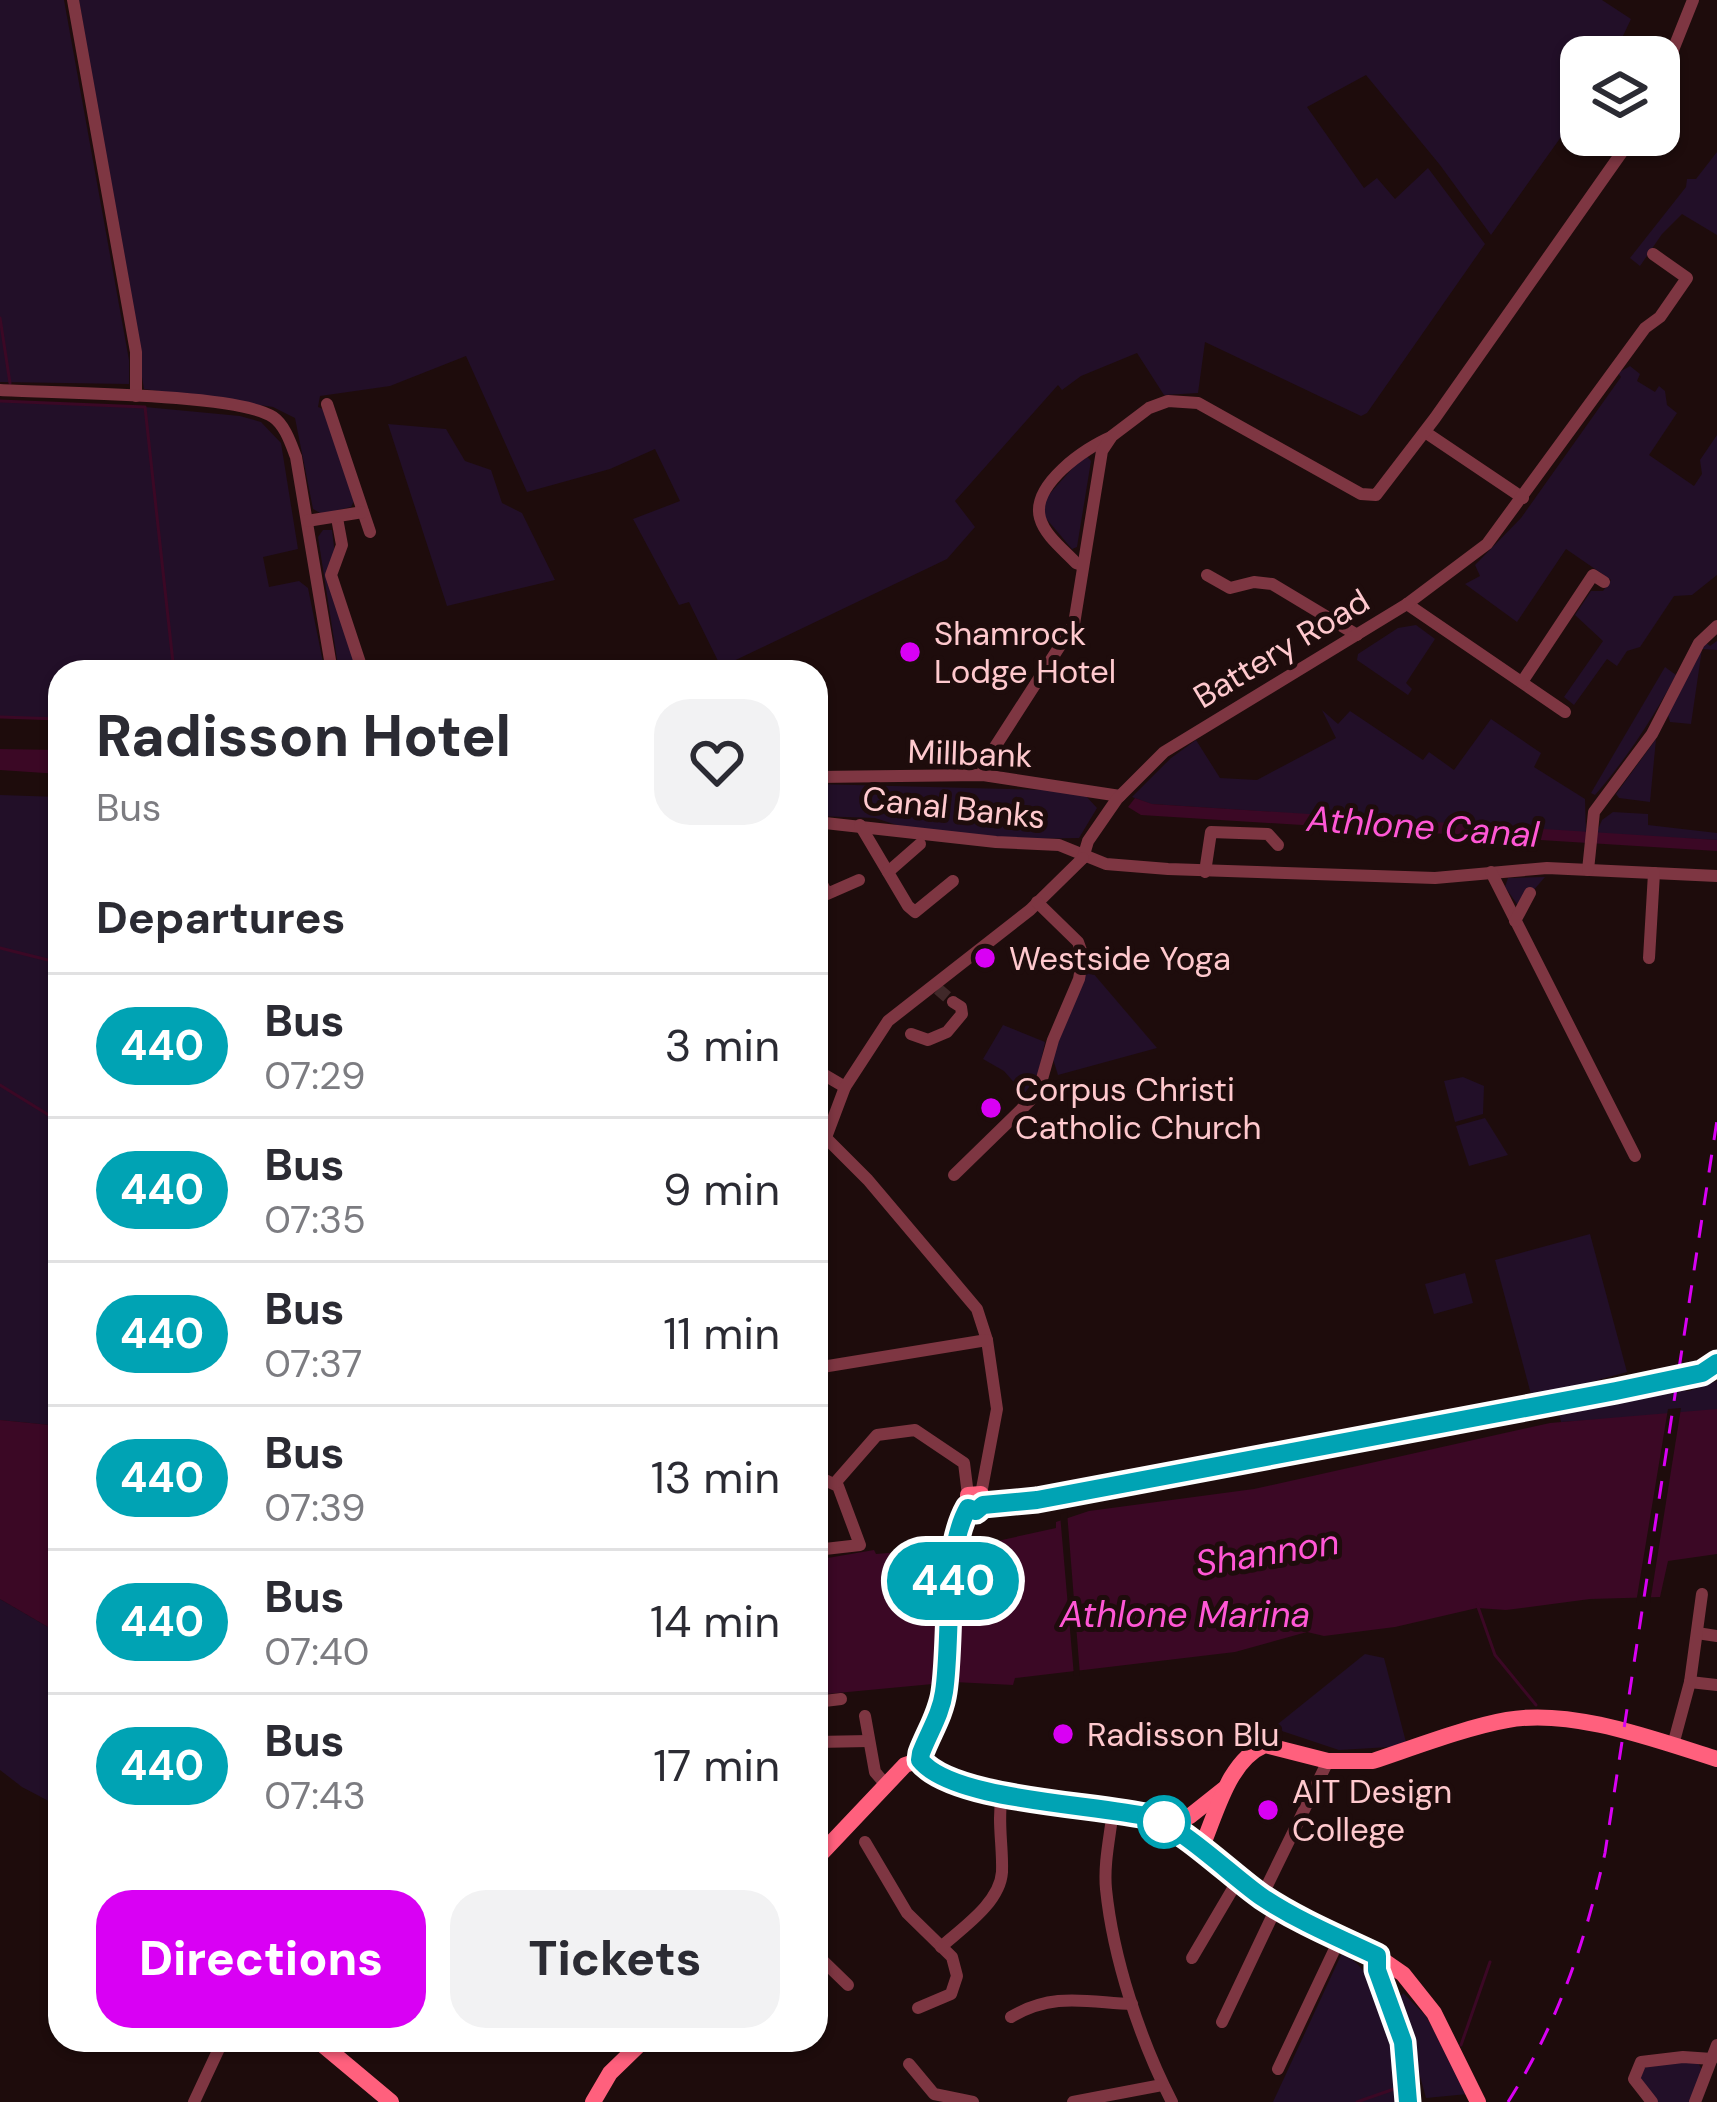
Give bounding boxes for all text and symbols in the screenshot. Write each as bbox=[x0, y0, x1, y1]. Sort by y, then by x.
map controls bbox=[1560, 36, 1680, 156]
button: layers bbox=[1560, 36, 1680, 156]
street label: Battery Road bbox=[1185, 579, 1377, 718]
place label: Shamrock Lodge Hotel bbox=[934, 612, 1116, 693]
marker: Shamrock Lodge Hotel bbox=[897, 639, 923, 665]
text: Radisson Hotel bbox=[96, 699, 511, 774]
button: heart bbox=[654, 699, 780, 825]
street label: Millbank bbox=[907, 730, 1033, 777]
street label: Canal Banks bbox=[860, 777, 1048, 838]
text: Bus bbox=[96, 782, 161, 833]
water label: Athlone Canal bbox=[1304, 795, 1542, 858]
text: Departures bbox=[96, 888, 345, 947]
place label: Westside Yoga bbox=[1009, 937, 1231, 980]
marker: Westside Yoga bbox=[972, 945, 998, 971]
text: Bus bbox=[264, 991, 345, 1050]
text: 3 min bbox=[665, 1016, 780, 1075]
text: 440 bbox=[120, 1018, 204, 1073]
text: 07:29 bbox=[264, 1050, 366, 1101]
place label: Corpus Christi Catholic Church bbox=[1015, 1068, 1262, 1149]
marker: Corpus Christi Catholic Church bbox=[978, 1095, 1004, 1121]
text: Bus bbox=[264, 1135, 345, 1194]
text: 9 min bbox=[663, 1160, 780, 1219]
text: 440 bbox=[120, 1162, 204, 1217]
text: 07:35 bbox=[264, 1194, 366, 1245]
text: Bus bbox=[264, 1279, 345, 1338]
text: 11 min bbox=[663, 1304, 780, 1363]
text: 440 bbox=[120, 1306, 204, 1361]
text: 07:37 bbox=[264, 1338, 362, 1389]
text: Bus bbox=[264, 1423, 345, 1482]
text: 13 min bbox=[651, 1448, 780, 1507]
text: 440 bbox=[120, 1450, 204, 1505]
text: 07:39 bbox=[264, 1482, 365, 1533]
water label: Shannon bbox=[1192, 1518, 1342, 1587]
line badge: 440 bbox=[884, 1542, 1022, 1620]
text: 440 bbox=[911, 1553, 995, 1608]
text: Bus bbox=[264, 1567, 345, 1626]
water label: Athlone Marina bbox=[1059, 1591, 1310, 1638]
text: 14 min bbox=[650, 1592, 780, 1651]
text: 440 bbox=[120, 1594, 204, 1649]
text: 07:40 bbox=[264, 1626, 369, 1677]
text: Bus bbox=[264, 1711, 345, 1770]
place label: Radisson Blu bbox=[1087, 1713, 1279, 1756]
marker: Radisson Blu bbox=[1050, 1721, 1076, 1747]
text: 17 min bbox=[653, 1736, 780, 1795]
text: 440 bbox=[120, 1738, 204, 1793]
text: 07:43 bbox=[264, 1770, 366, 1821]
place label: AIT Design College bbox=[1292, 1770, 1452, 1851]
unlabelled marker bbox=[1139, 1797, 1189, 1847]
marker: AIT Design College bbox=[1255, 1797, 1281, 1823]
button: Directions bbox=[96, 1890, 426, 2028]
button: Tickets bbox=[450, 1890, 780, 2028]

